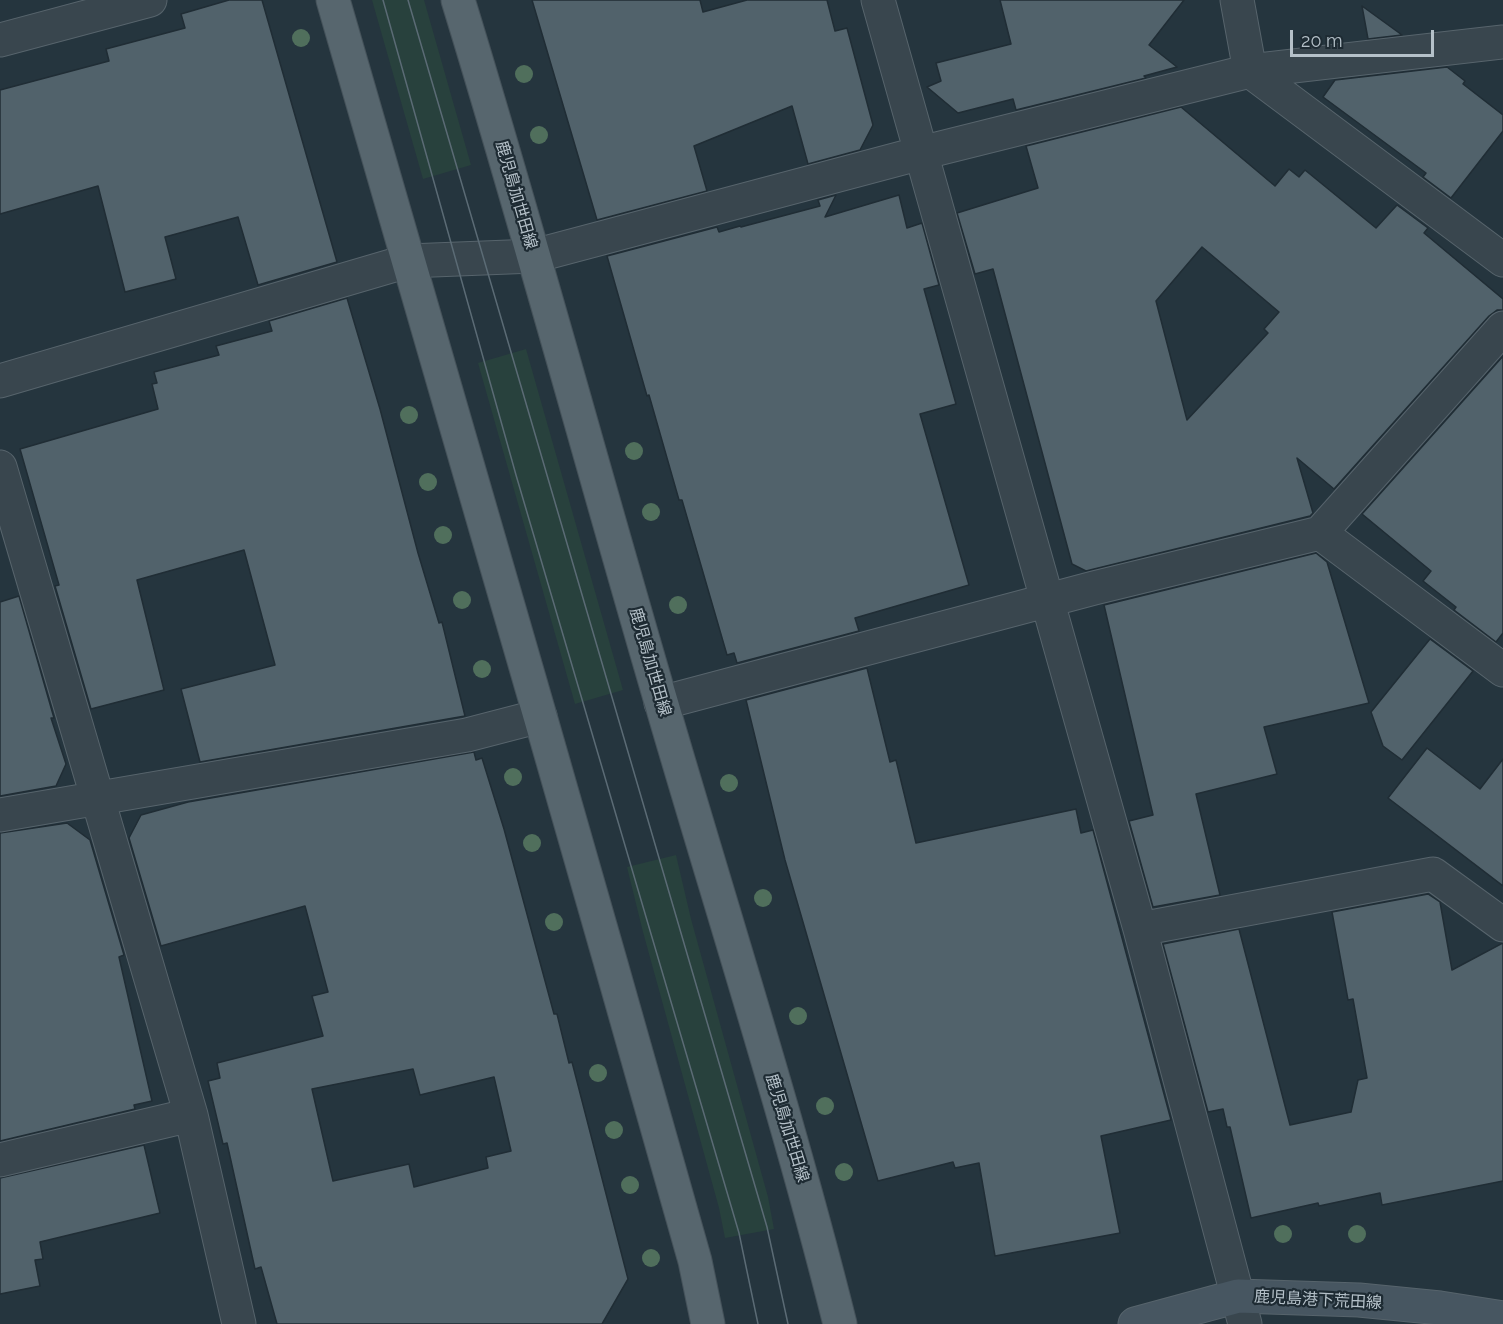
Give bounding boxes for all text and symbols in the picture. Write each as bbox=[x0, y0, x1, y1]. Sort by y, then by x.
scale bar bbox=[1293, 18, 1437, 56]
text: 20 m bbox=[1301, 30, 1343, 51]
street label: 鹿児島加世田線 bbox=[491, 139, 541, 251]
street label: 鹿児島加世田線 bbox=[625, 606, 675, 718]
street label: 鹿児島加世田線 bbox=[761, 1072, 813, 1184]
street label: 鹿児島港下荒田線 bbox=[1254, 1287, 1382, 1313]

